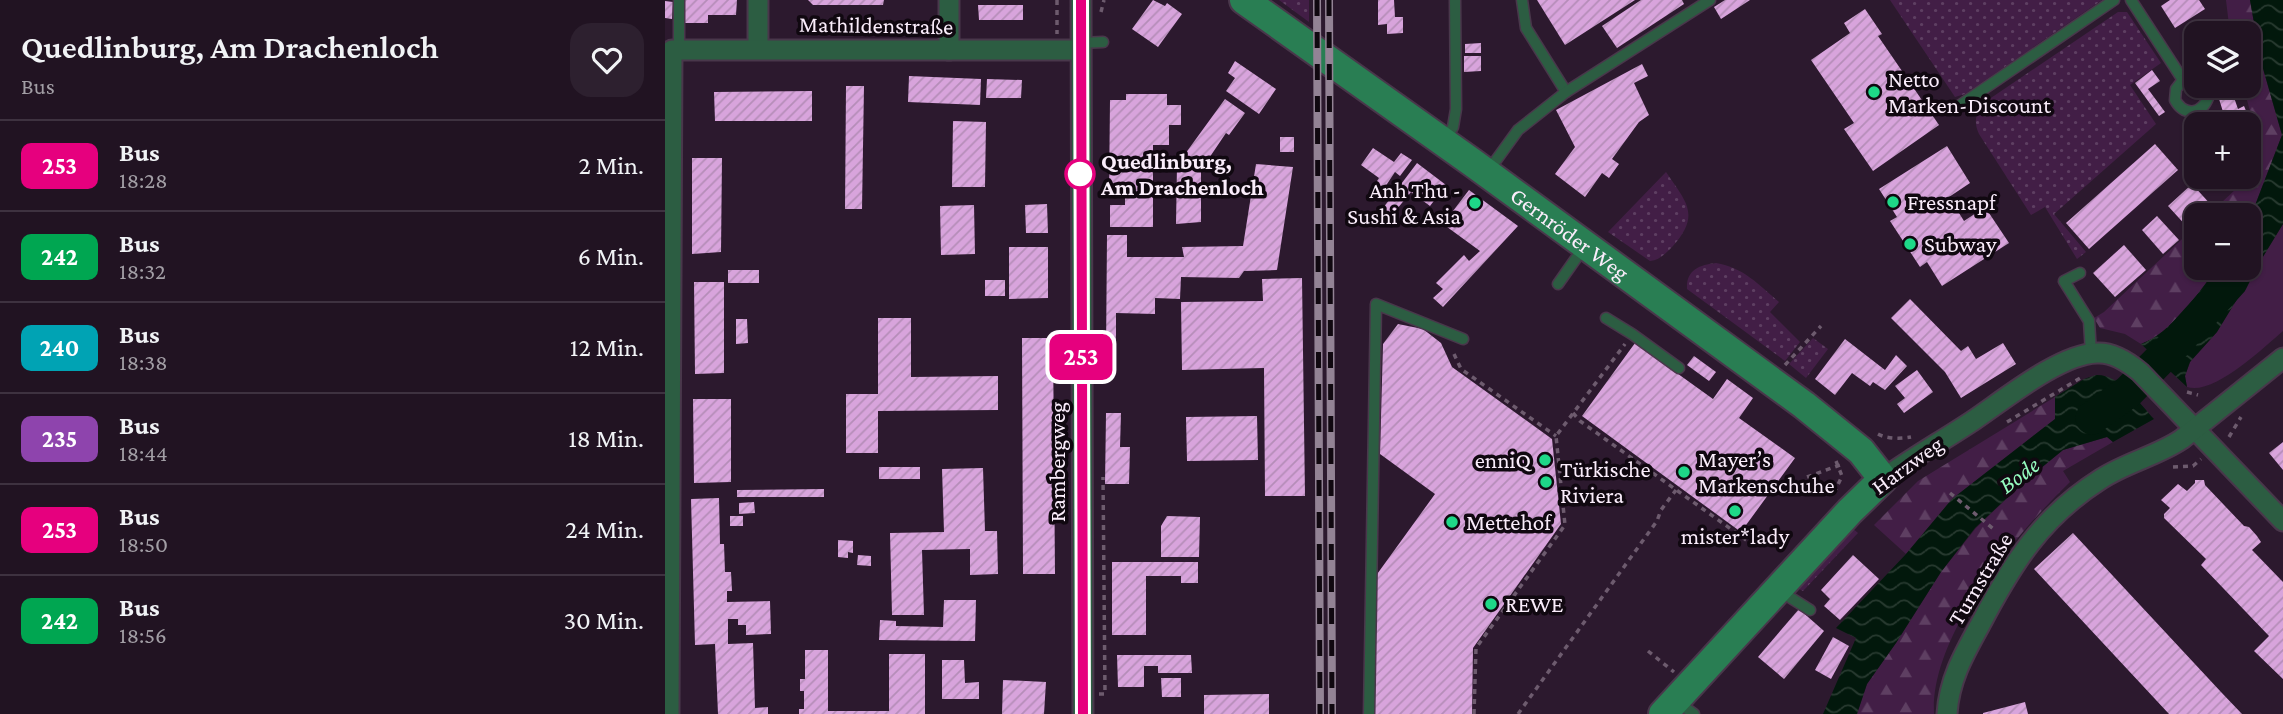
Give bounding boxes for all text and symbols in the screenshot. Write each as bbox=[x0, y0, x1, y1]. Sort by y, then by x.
street label: Mathildenstraße bbox=[799, 11, 953, 39]
map controls bbox=[2184, 21, 2261, 280]
button: layers bbox=[2184, 21, 2261, 98]
button: heart bbox=[570, 23, 644, 97]
text: Quedlinburg, Am Drachenloch bbox=[21, 28, 439, 65]
place label: Netto Marken-Discount bbox=[1888, 66, 2051, 118]
text: Bus bbox=[21, 73, 55, 99]
marker: Netto Marken-Discount bbox=[1866, 84, 1882, 100]
button: + bbox=[2184, 112, 2261, 189]
text: Bus bbox=[119, 138, 160, 167]
place label: Quedlinburg, Am Drachenloch bbox=[1100, 148, 1264, 200]
text: 2 Min. bbox=[578, 151, 644, 180]
text: 253 bbox=[42, 152, 77, 179]
marker: Quedlinburg, Am Drachenloch bbox=[1065, 159, 1095, 189]
text: 18:28 bbox=[119, 167, 168, 193]
place label: Anh Thu - Sushi & Asia bbox=[1347, 177, 1461, 229]
street label: Gernröder Weg bbox=[1505, 182, 1634, 286]
place label: Fressnapf bbox=[1907, 189, 1997, 215]
marker: Fressnapf bbox=[1885, 194, 1901, 210]
marker: Anh Thu - Sushi & Asia bbox=[1467, 195, 1483, 211]
button: − bbox=[2184, 203, 2261, 280]
text: Bus bbox=[119, 229, 160, 258]
place label: Subway bbox=[1924, 231, 1997, 257]
marker: Subway bbox=[1902, 236, 1918, 252]
text: 6 Min. bbox=[578, 242, 644, 271]
text: 242 bbox=[41, 243, 78, 270]
text: 18:32 bbox=[119, 258, 166, 284]
text: Bus bbox=[119, 320, 160, 349]
text: 12 Min. bbox=[570, 333, 644, 362]
text: 240 bbox=[40, 334, 79, 361]
line badge: 253 bbox=[1041, 334, 1121, 380]
text: 253 bbox=[1063, 343, 1099, 370]
text: 18:38 bbox=[119, 349, 168, 375]
street label: Rambergweg bbox=[1044, 402, 1070, 522]
text: Bus bbox=[119, 411, 160, 440]
text: 18 Min. bbox=[568, 424, 644, 453]
text: 235 bbox=[42, 425, 77, 452]
street label: Harzweg bbox=[1866, 431, 1948, 499]
text: 18:44 bbox=[119, 440, 168, 466]
place label: Mayer’s Markenschuhe bbox=[1698, 446, 1835, 498]
place label: enniQ bbox=[1475, 447, 1533, 473]
water label: Bode bbox=[1993, 451, 2044, 499]
marker: enniQ bbox=[1537, 452, 1553, 468]
place label: Türkische Riviera bbox=[1560, 456, 1651, 508]
marker: Mayer’s Markenschuhe bbox=[1676, 464, 1692, 480]
marker: Türkische Riviera bbox=[1538, 474, 1554, 490]
text: Bus bbox=[119, 502, 160, 531]
marker: mister*lady bbox=[1727, 503, 1743, 519]
place label: Mettehof bbox=[1466, 509, 1552, 535]
marker: Mettehof bbox=[1444, 514, 1460, 530]
text: 24 Min. bbox=[565, 515, 644, 544]
text: 253 bbox=[42, 516, 77, 543]
place label: mister*lady bbox=[1681, 523, 1790, 549]
street label: Turnstraße bbox=[1942, 528, 2018, 630]
text: 18:50 bbox=[119, 531, 168, 557]
place label: REWE bbox=[1505, 591, 1564, 617]
text: Bus bbox=[119, 593, 160, 622]
marker: REWE bbox=[1483, 596, 1499, 612]
text: 30 Min. bbox=[564, 606, 644, 635]
text: 242 bbox=[41, 607, 78, 634]
text: 18:56 bbox=[119, 622, 167, 648]

